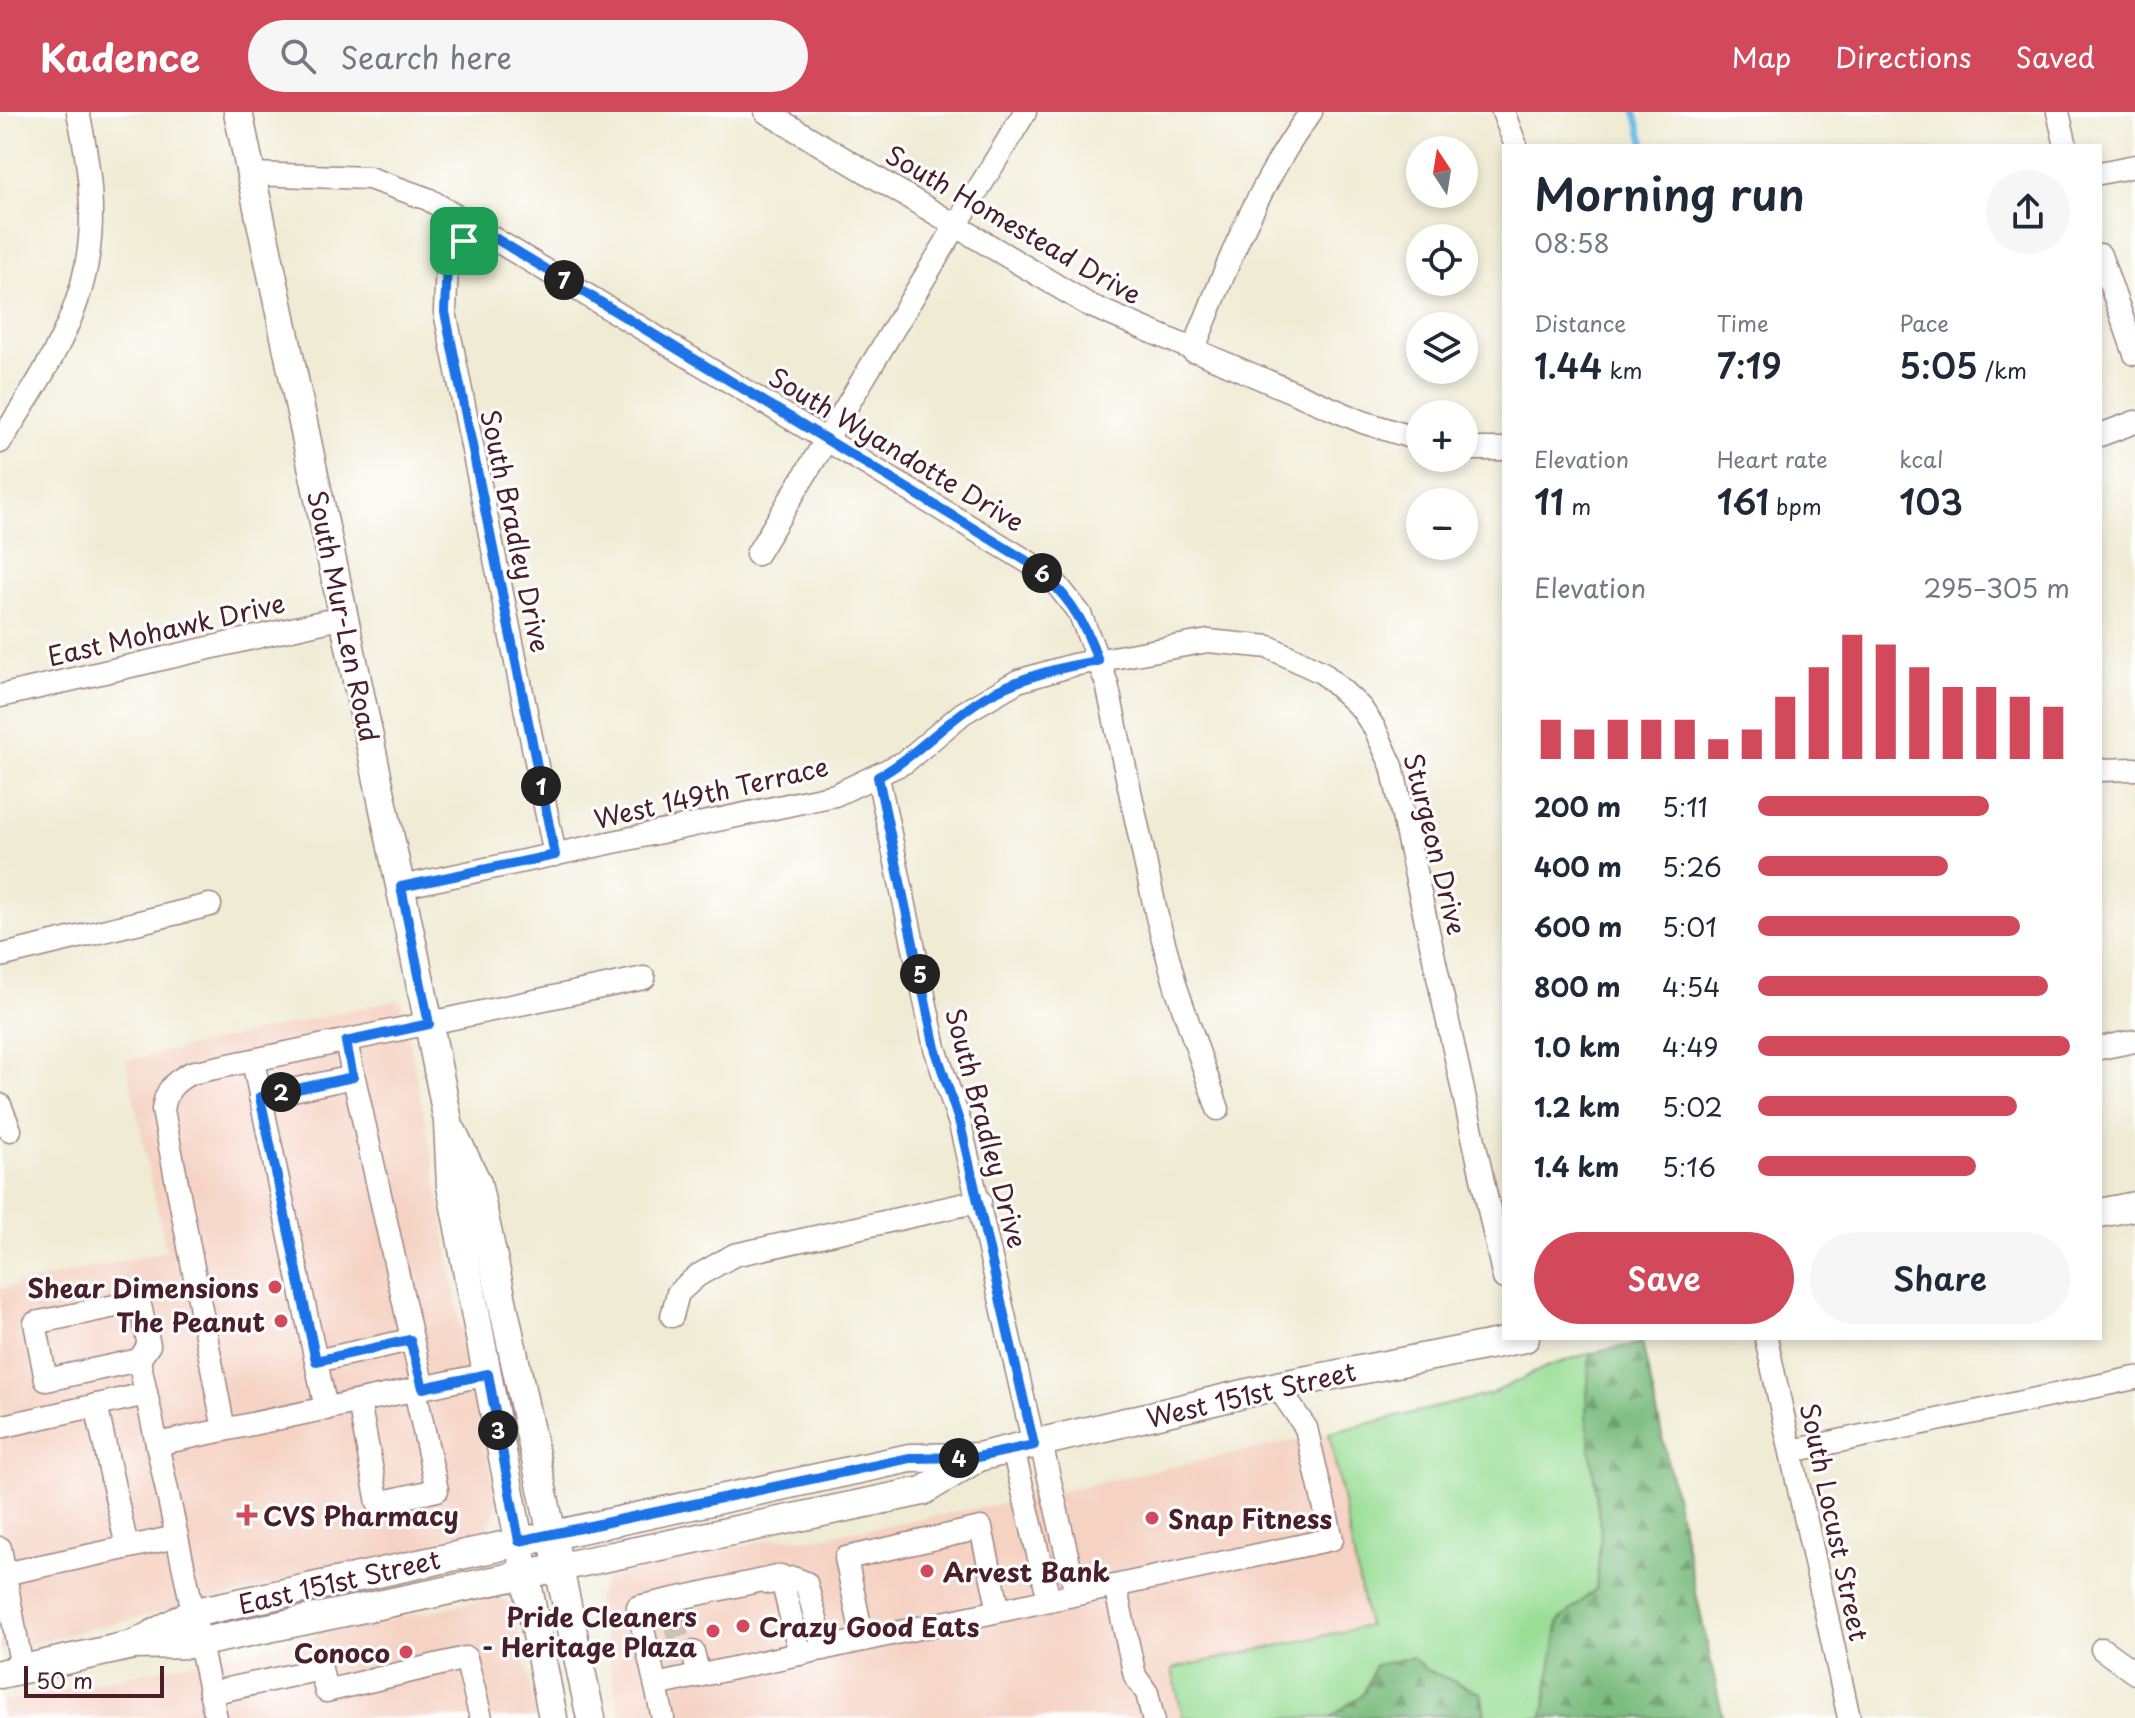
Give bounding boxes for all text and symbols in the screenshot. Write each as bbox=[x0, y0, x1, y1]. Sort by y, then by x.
search box bbox=[248, 20, 808, 92]
text: Kadence bbox=[40, 28, 200, 85]
icon: search bbox=[276, 34, 320, 78]
text: Search here bbox=[340, 34, 512, 79]
text: Map bbox=[1732, 35, 1791, 78]
text: Directions bbox=[1835, 35, 1972, 78]
text: Saved bbox=[2016, 35, 2095, 78]
street label: South Homestead Drive bbox=[879, 135, 1149, 313]
north arrow bbox=[1406, 136, 1478, 208]
map controls bbox=[1406, 136, 1478, 560]
text: Morning run bbox=[1534, 160, 1805, 226]
button: share bbox=[1986, 170, 2070, 254]
pin bbox=[430, 207, 498, 275]
icon: arrive bbox=[442, 219, 486, 263]
text: 08:58 bbox=[1534, 223, 1610, 262]
button: locate bbox=[1406, 224, 1478, 296]
pin: 7 bbox=[544, 260, 584, 300]
text: 7 bbox=[558, 263, 570, 296]
text: Distance bbox=[1534, 306, 1626, 339]
text: Time bbox=[1717, 306, 1769, 339]
text: Pace bbox=[1899, 306, 1949, 339]
button: layers bbox=[1406, 312, 1478, 384]
text: 1.44 bbox=[1534, 339, 1602, 391]
text: 7:19 bbox=[1717, 339, 1782, 391]
text: 5:05 bbox=[1899, 339, 1978, 391]
text: km bbox=[1602, 353, 1643, 386]
text: /km bbox=[1978, 353, 2027, 386]
street label: South Wyandotte Drive bbox=[762, 357, 1032, 541]
button: + bbox=[1406, 400, 1478, 472]
street label: South Bradley Drive bbox=[471, 406, 561, 656]
text: Elevation bbox=[1534, 442, 1629, 475]
text: Heart rate bbox=[1717, 442, 1828, 475]
text: kcal bbox=[1899, 442, 1943, 475]
text: 11 bbox=[1534, 475, 1564, 527]
text: 161 bbox=[1717, 475, 1769, 527]
text: 103 bbox=[1899, 475, 1963, 527]
street label: South Mur-Len Road bbox=[298, 487, 390, 745]
button: − bbox=[1406, 488, 1478, 560]
text: m bbox=[1564, 489, 1591, 522]
text: bpm bbox=[1769, 489, 1822, 522]
pin: 6 bbox=[1022, 553, 1062, 593]
text: 6 bbox=[1034, 556, 1050, 589]
text: Elevation bbox=[1534, 568, 1646, 607]
text: 295–305 m bbox=[1923, 568, 2070, 607]
street label: East Mohawk Drive bbox=[43, 583, 289, 675]
street label: West 149th Terrace bbox=[590, 746, 832, 838]
street label: Sturgeon Drive bbox=[1395, 749, 1477, 939]
pin: 1 bbox=[521, 766, 561, 806]
text: 1 bbox=[536, 769, 546, 802]
text: 200 m bbox=[1534, 787, 1621, 826]
text: 5:11 bbox=[1662, 787, 1708, 826]
text: 400 m bbox=[1534, 847, 1622, 886]
text: 5:26 bbox=[1662, 847, 1722, 886]
text: 600 m bbox=[1534, 907, 1622, 946]
text: 5:01 bbox=[1662, 907, 1717, 946]
pin: 5 bbox=[900, 954, 940, 994]
text: 5 bbox=[913, 957, 927, 990]
text: 800 m bbox=[1534, 967, 1621, 1006]
text: 4:54 bbox=[1662, 967, 1721, 1006]
street label: South Bradley Drive bbox=[936, 1004, 1038, 1252]
text: 1.0 km bbox=[1534, 1027, 1621, 1066]
text: 4:49 bbox=[1662, 1027, 1719, 1066]
pin: 2 bbox=[261, 1072, 301, 1112]
text: 2 bbox=[273, 1075, 289, 1108]
text: 1.2 km bbox=[1534, 1087, 1620, 1126]
text: 5:02 bbox=[1662, 1087, 1723, 1126]
text: 1.4 km bbox=[1534, 1147, 1619, 1186]
text: 5:16 bbox=[1662, 1147, 1716, 1186]
button: Save bbox=[1534, 1232, 1794, 1324]
button: Share bbox=[1810, 1232, 2070, 1324]
place label: Shear Dimensions bbox=[28, 1268, 259, 1307]
marker: Shear Dimensions bbox=[266, 1278, 284, 1296]
place label: The Peanut bbox=[116, 1302, 265, 1341]
marker: The Peanut bbox=[272, 1312, 290, 1330]
street label: West 151st Street bbox=[1142, 1351, 1360, 1437]
street label: South Locust Street bbox=[1791, 1400, 1879, 1644]
pin: 3 bbox=[478, 1410, 518, 1450]
text: 3 bbox=[491, 1413, 505, 1446]
pin: 4 bbox=[939, 1438, 979, 1478]
text: 4 bbox=[952, 1441, 966, 1474]
place label: CVS Pharmacy bbox=[263, 1496, 459, 1535]
place label: Snap Fitness bbox=[1168, 1499, 1332, 1538]
marker: CVS Pharmacy bbox=[238, 1506, 256, 1524]
marker: Snap Fitness bbox=[1143, 1509, 1161, 1527]
street label: East 151st Street bbox=[234, 1539, 444, 1623]
place label: Arvest Bank bbox=[943, 1552, 1110, 1591]
marker: Arvest Bank bbox=[918, 1562, 936, 1580]
place label: Pride Cleaners - Heritage Plaza bbox=[482, 1597, 697, 1666]
place label: Crazy Good Eats bbox=[759, 1607, 979, 1646]
marker: Crazy Good Eats bbox=[734, 1617, 752, 1635]
marker: Pride Cleaners - Heritage Plaza bbox=[704, 1622, 722, 1640]
place label: Conoco bbox=[294, 1633, 390, 1672]
marker: Conoco bbox=[397, 1643, 415, 1661]
scale bar bbox=[24, 1662, 164, 1698]
text: 50 m bbox=[36, 1663, 93, 1696]

